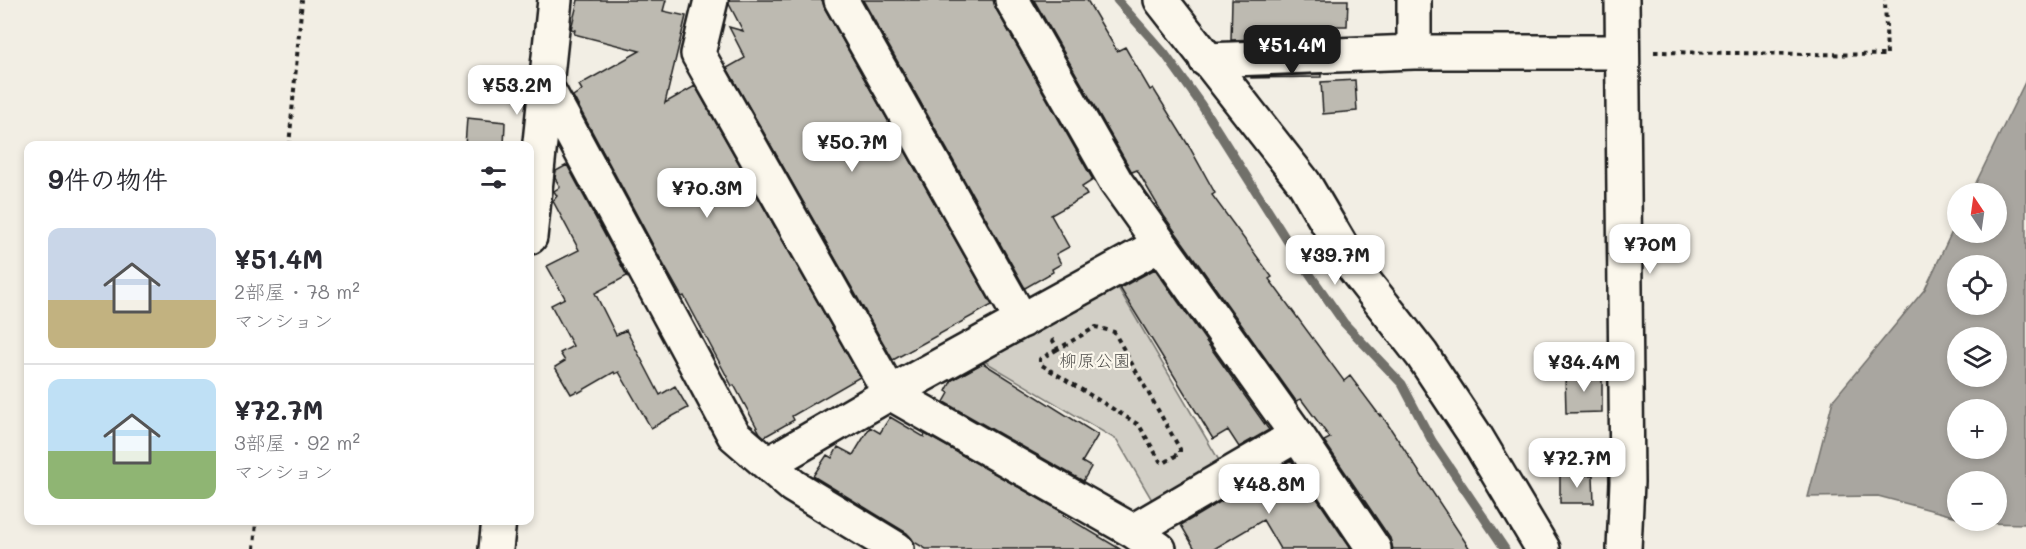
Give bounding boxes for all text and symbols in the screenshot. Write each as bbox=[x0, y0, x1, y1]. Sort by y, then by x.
pin: ¥51.4M bbox=[1243, 25, 1341, 76]
text: ¥51.4M bbox=[1258, 31, 1326, 57]
pin: ¥53.2M bbox=[468, 65, 566, 116]
text: ¥53.2M bbox=[482, 71, 552, 97]
pin: ¥50.7M bbox=[803, 122, 901, 173]
text: ¥50.7M bbox=[816, 128, 888, 154]
icon: filters bbox=[477, 161, 510, 194]
text: 9件の物件 bbox=[48, 162, 168, 196]
pin: ¥70.3M bbox=[658, 168, 756, 219]
text: ¥70.3M bbox=[671, 174, 743, 200]
north arrow bbox=[1947, 183, 2007, 243]
map controls bbox=[1947, 183, 2007, 531]
pin: ¥70M bbox=[1614, 224, 1686, 275]
text: ¥70M bbox=[1623, 230, 1677, 256]
pin: ¥39.7M bbox=[1286, 235, 1384, 286]
text: ¥39.7M bbox=[1300, 241, 1370, 267]
text: ¥51.4M bbox=[234, 242, 323, 276]
icon: home bbox=[96, 252, 168, 324]
button: locate bbox=[1947, 255, 2007, 315]
text: 2部屋 · 78 m² bbox=[234, 278, 360, 304]
text: マンション bbox=[234, 307, 333, 333]
button: layers bbox=[1947, 327, 2007, 387]
pin: ¥34.4M bbox=[1535, 342, 1633, 393]
park label: 柳原公園 bbox=[1059, 348, 1131, 372]
text: ¥34.4M bbox=[1548, 348, 1620, 374]
text: ¥72.7M bbox=[234, 393, 324, 427]
button: + bbox=[1947, 399, 2007, 459]
icon: home bbox=[96, 403, 168, 475]
text: 3部屋 · 92 m² bbox=[234, 429, 360, 455]
pin: ¥72.7M bbox=[1528, 438, 1626, 489]
text: ¥72.7M bbox=[1543, 444, 1611, 470]
text: マンション bbox=[234, 458, 333, 484]
pin: ¥48.8M bbox=[1220, 464, 1318, 515]
text: ¥48.8M bbox=[1233, 470, 1305, 496]
button: − bbox=[1947, 471, 2007, 531]

